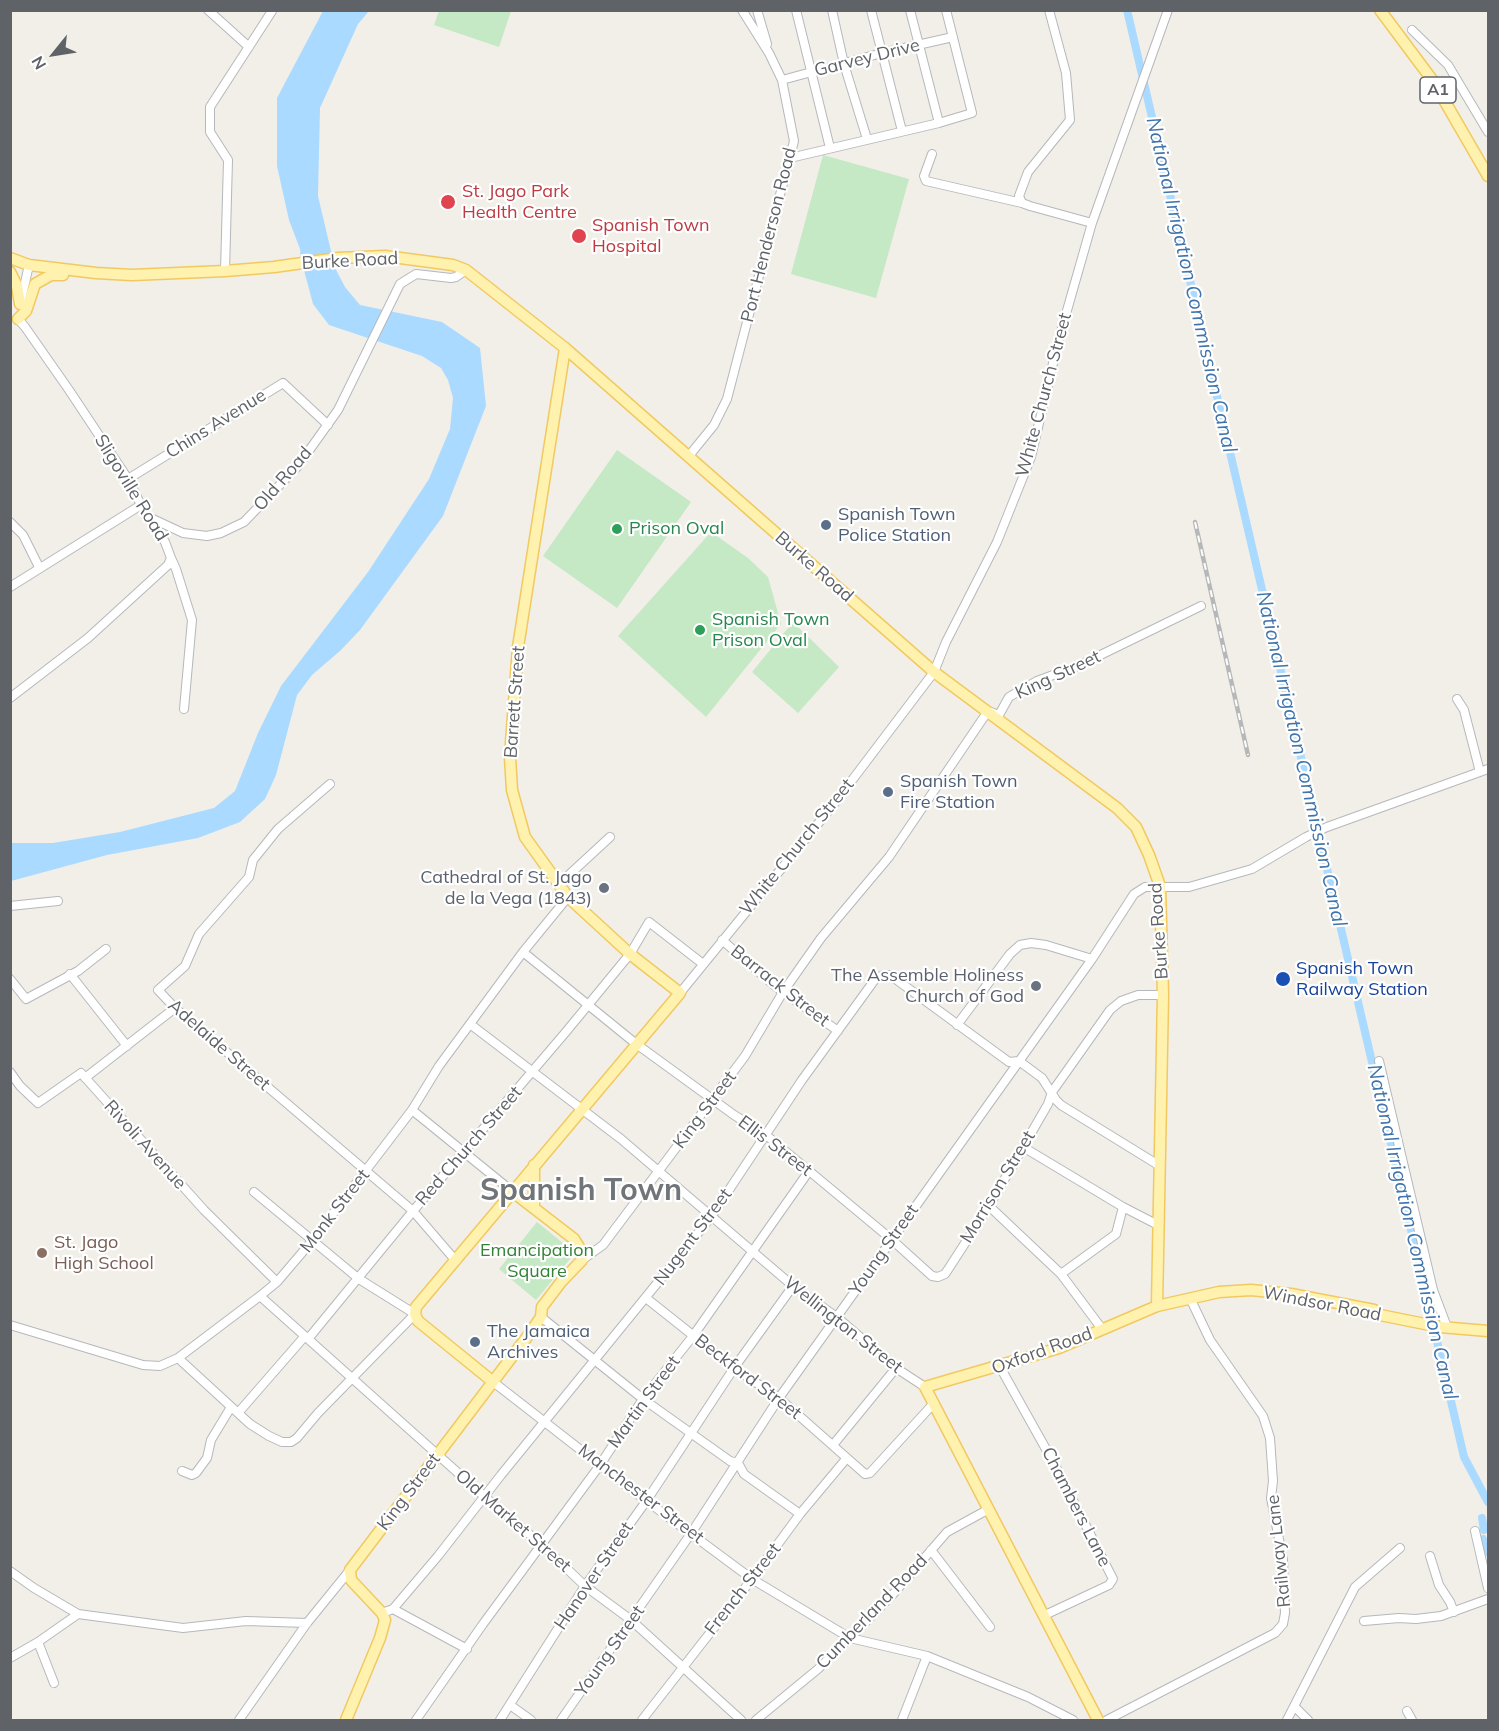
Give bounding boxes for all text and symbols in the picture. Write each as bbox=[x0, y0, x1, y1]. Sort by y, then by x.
north arrow bbox=[24, 24, 84, 84]
street label: Garvey Drive bbox=[812, 34, 922, 82]
text: N bbox=[27, 53, 50, 73]
road number: A1 bbox=[1420, 77, 1456, 103]
water label: National Irrigation Commission Canal bbox=[1141, 115, 1241, 455]
street label: Port Henderson Road bbox=[737, 145, 801, 325]
place label: St. Jago Park Health Centre bbox=[462, 181, 577, 224]
marker: St. Jago Park Health Centre bbox=[439, 193, 457, 211]
place label: Spanish Town Hospital bbox=[592, 215, 710, 258]
marker: Spanish Town Hospital bbox=[570, 227, 588, 245]
street label: Burke Road bbox=[301, 248, 399, 274]
street label: White Church Street bbox=[1012, 311, 1076, 479]
street label: Chins Avenue bbox=[162, 385, 270, 463]
street label: Sligoville Road bbox=[90, 431, 172, 545]
street label: Old Road bbox=[249, 443, 317, 515]
place label: Spanish Town Police Station bbox=[838, 504, 956, 546]
place label: Prison Oval bbox=[629, 518, 724, 540]
marker: Spanish Town Police Station bbox=[819, 518, 833, 532]
marker: Prison Oval bbox=[610, 522, 624, 536]
street label: Burke Road bbox=[770, 527, 858, 607]
water label: National Irrigation Commission Canal bbox=[1251, 589, 1351, 929]
place label: Spanish Town Prison Oval bbox=[712, 609, 830, 652]
marker: Spanish Town Prison Oval bbox=[693, 623, 707, 637]
street label: Barrett Street bbox=[500, 645, 530, 759]
street label: King Street bbox=[1012, 646, 1104, 704]
place label: Spanish Town Fire Station bbox=[900, 771, 1018, 814]
street label: White Church Street bbox=[735, 774, 859, 920]
marker: Spanish Town Fire Station bbox=[881, 785, 895, 799]
place label: Cathedral of St. Jago de la Vega (1843) bbox=[420, 867, 592, 910]
marker: Cathedral of St. Jago de la Vega (1843) bbox=[597, 881, 611, 895]
street label: Burke Road bbox=[1145, 882, 1173, 980]
street label: Barrack Street bbox=[726, 941, 834, 1031]
place label: Spanish Town Railway Station bbox=[1296, 958, 1428, 1000]
place label: The Assemble Holiness Church of God bbox=[831, 965, 1024, 1008]
marker: Spanish Town Railway Station bbox=[1274, 970, 1292, 988]
marker: The Assemble Holiness Church of God bbox=[1029, 979, 1043, 993]
street label: Adelaide Street bbox=[164, 995, 274, 1095]
water label: National Irrigation Commission Canal bbox=[1362, 1062, 1462, 1402]
street label: King Street bbox=[669, 1067, 741, 1153]
street label: Red Church Street bbox=[411, 1082, 527, 1210]
street label: Rivoli Avenue bbox=[99, 1096, 191, 1194]
street label: Ellis Street bbox=[734, 1111, 816, 1181]
street label: Morrison Street bbox=[956, 1127, 1040, 1247]
street label: Monk Street bbox=[296, 1165, 374, 1257]
district label: Spanish Town bbox=[480, 1173, 682, 1209]
street label: Nugent Street bbox=[650, 1184, 736, 1290]
street label: Young Street bbox=[845, 1200, 923, 1300]
place label: St. Jago High School bbox=[54, 1232, 154, 1274]
park label: Emancipation Square bbox=[480, 1240, 594, 1282]
marker: St. Jago High School bbox=[35, 1246, 49, 1260]
street label: Wellington Street bbox=[779, 1272, 907, 1378]
street label: Windsor Road bbox=[1261, 1282, 1383, 1326]
place label: The Jamaica Archives bbox=[487, 1321, 590, 1364]
street label: Oxford Road bbox=[989, 1323, 1095, 1379]
street label: Beckford Street bbox=[690, 1330, 806, 1424]
marker: The Jamaica Archives bbox=[468, 1335, 482, 1349]
street label: Martin Street bbox=[603, 1352, 685, 1452]
street label: Manchester Street bbox=[574, 1440, 708, 1548]
street label: Chambers Lane bbox=[1037, 1444, 1115, 1570]
street label: King Street bbox=[373, 1449, 445, 1535]
street label: Old Market Street bbox=[451, 1465, 575, 1577]
street label: Railway Lane bbox=[1262, 1494, 1296, 1608]
street label: Hanover Street bbox=[550, 1518, 638, 1634]
street label: French Street bbox=[700, 1539, 786, 1639]
street label: Cumberland Road bbox=[812, 1550, 932, 1674]
street label: Young Street bbox=[571, 1601, 649, 1701]

